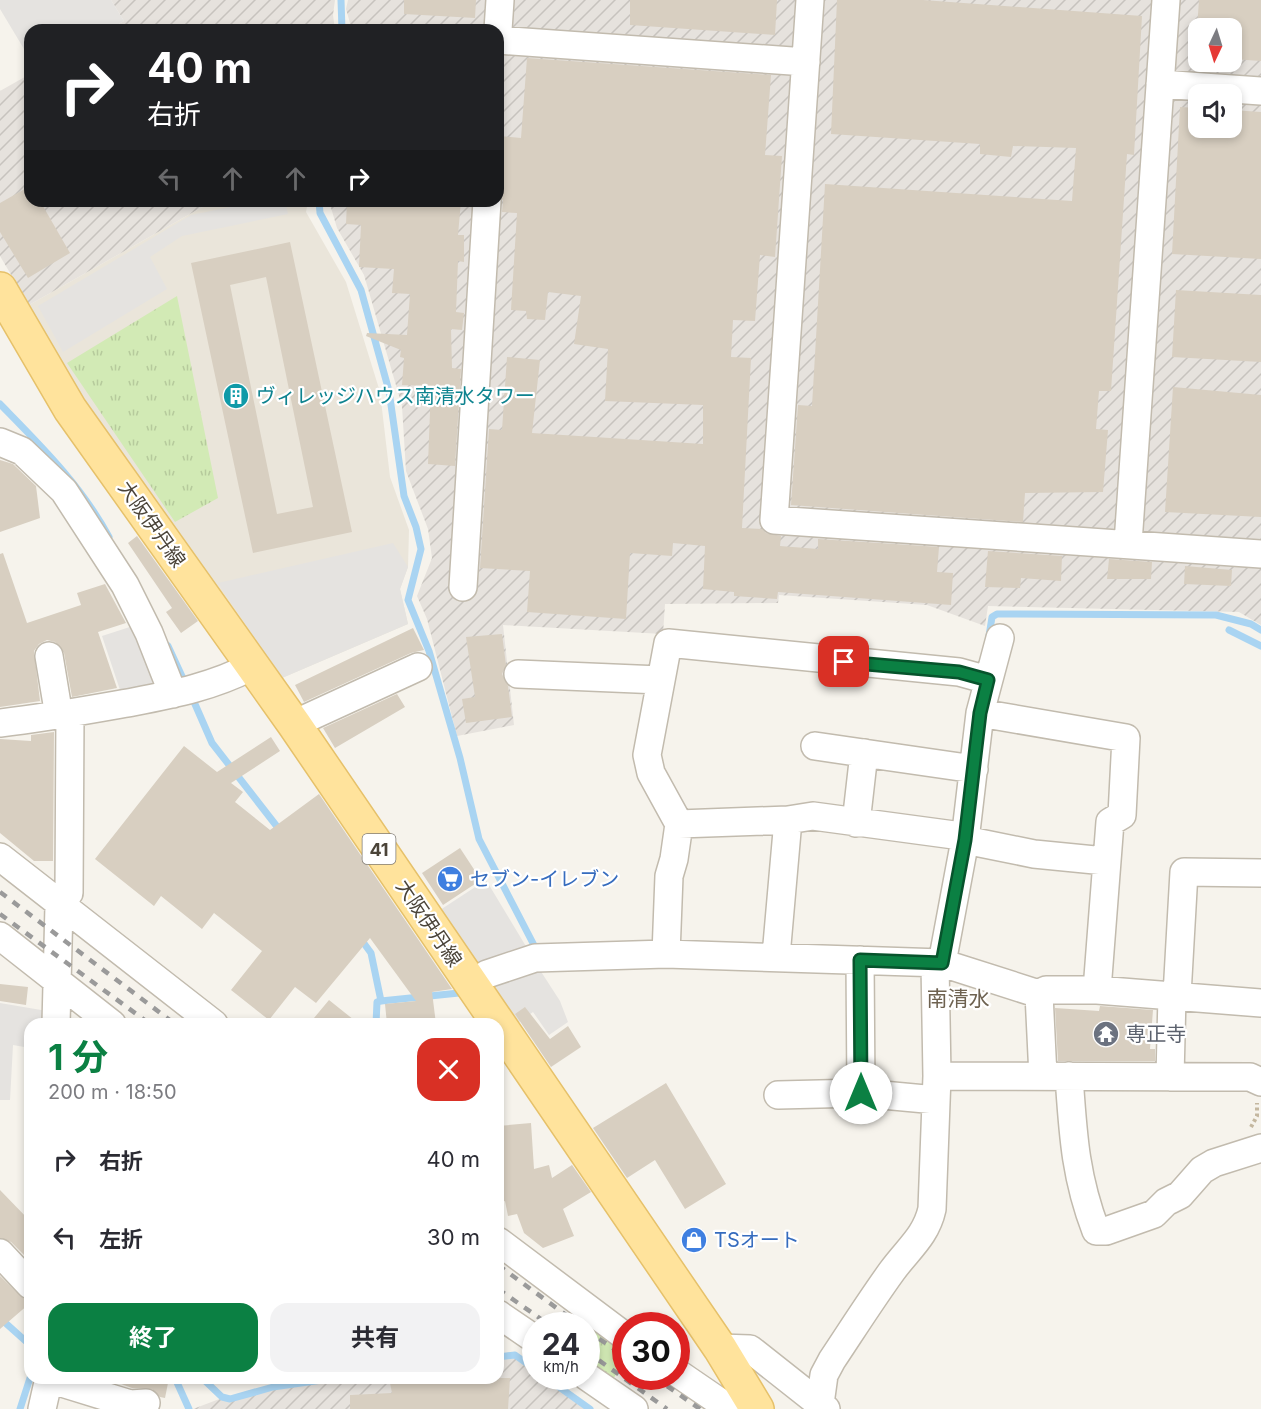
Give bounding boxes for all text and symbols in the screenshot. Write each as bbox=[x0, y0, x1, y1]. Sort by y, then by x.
north arrow bbox=[1188, 18, 1242, 72]
map controls bbox=[1188, 18, 1242, 138]
text: 40 m bbox=[147, 42, 252, 93]
icon: right bbox=[48, 48, 126, 126]
button: sound bbox=[1188, 84, 1242, 138]
text: 右折 bbox=[147, 98, 201, 131]
icon: left bbox=[153, 162, 186, 195]
icon: ahead bbox=[216, 162, 249, 195]
icon: ahead bbox=[279, 162, 312, 195]
icon: right bbox=[342, 162, 375, 195]
building icon: ヴィレッジハウス南清水タワー bbox=[221, 381, 251, 411]
place label: ヴィレッジハウス南清水タワー bbox=[256, 384, 535, 408]
street label: 大阪伊丹線 bbox=[113, 476, 191, 572]
pin bbox=[818, 636, 869, 687]
icon: arrive bbox=[827, 645, 860, 678]
road number: 41 bbox=[362, 834, 395, 864]
supermarket icon: セブン-イレブン bbox=[435, 864, 465, 894]
place label: セブン-イレブン bbox=[470, 867, 619, 891]
street label: 大阪伊丹線 bbox=[391, 875, 467, 971]
district label: 南清水 bbox=[927, 986, 990, 1011]
temple icon: 専正寺 bbox=[1091, 1019, 1121, 1049]
place label: 専正寺 bbox=[1126, 1022, 1186, 1046]
text: 1 分 bbox=[48, 1035, 108, 1079]
button: close bbox=[417, 1038, 480, 1101]
position arrow bbox=[829, 1061, 893, 1125]
text: 200 m · 18:50 bbox=[48, 1080, 177, 1104]
icon: right bbox=[48, 1143, 81, 1176]
text: 40 m bbox=[426, 1146, 480, 1172]
text: 右折 bbox=[99, 1148, 143, 1174]
icon: left bbox=[48, 1221, 81, 1254]
text: 30 m bbox=[427, 1224, 480, 1250]
shop icon: TSオート bbox=[679, 1225, 709, 1255]
text: 左折 bbox=[99, 1226, 143, 1252]
place label: TSオート bbox=[714, 1228, 800, 1252]
button: 終了 bbox=[48, 1303, 258, 1372]
button: 共有 bbox=[270, 1303, 480, 1372]
speed limit sign: 30 bbox=[612, 1312, 690, 1390]
text: 24 bbox=[542, 1326, 580, 1362]
text: km/h bbox=[543, 1357, 579, 1376]

